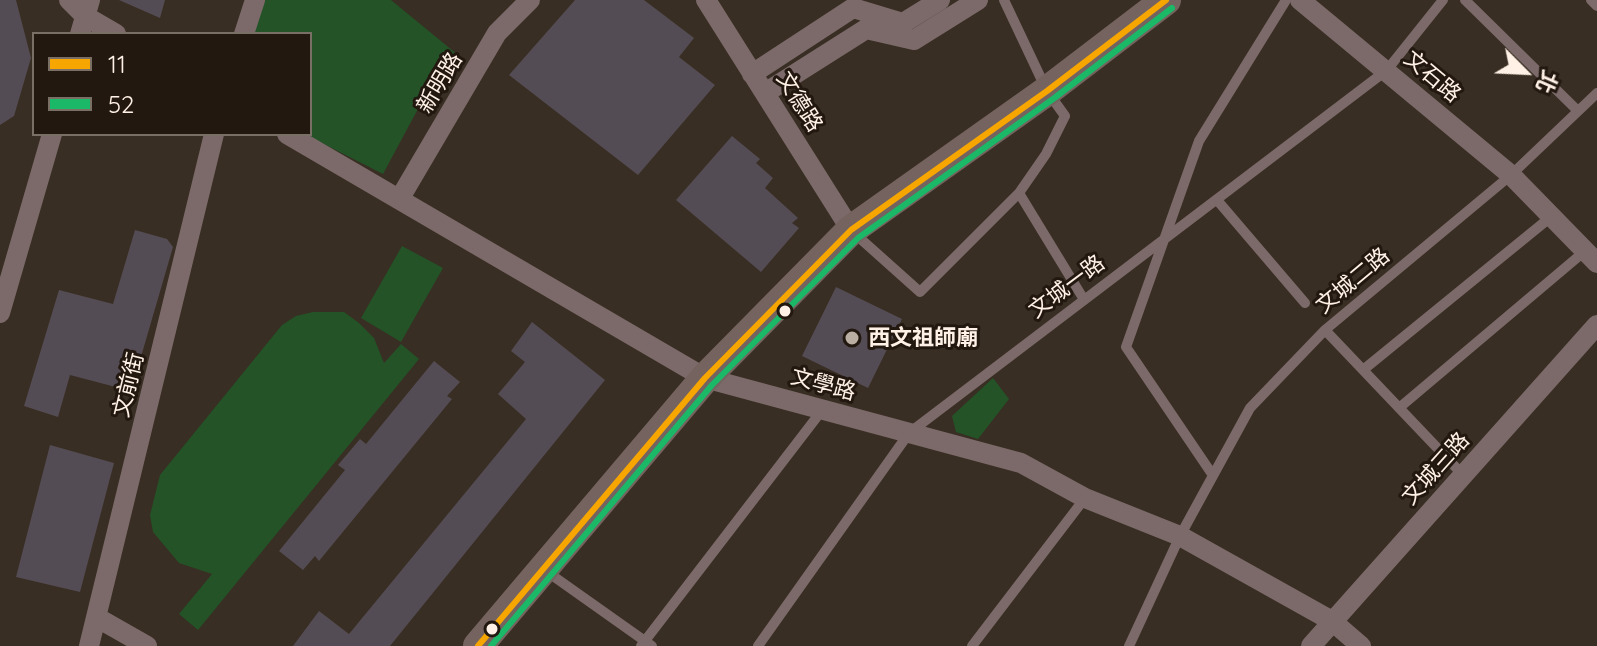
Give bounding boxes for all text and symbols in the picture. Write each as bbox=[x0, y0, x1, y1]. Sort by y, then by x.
legend bbox=[32, 32, 312, 136]
north arrow bbox=[1485, 32, 1565, 112]
street label: 文石路 bbox=[1398, 46, 1466, 108]
street label: 新明路 bbox=[412, 48, 468, 118]
text: 11 bbox=[108, 49, 126, 79]
text: 北 bbox=[1530, 66, 1564, 98]
street label: 文德路 bbox=[770, 67, 828, 137]
text: 52 bbox=[108, 89, 134, 119]
street label: 文城二路 bbox=[1311, 243, 1395, 319]
street label: 文城一路 bbox=[1024, 250, 1110, 324]
unlabelled marker bbox=[777, 303, 793, 319]
place label: 西文祖師廟 bbox=[868, 325, 978, 351]
marker: 西文祖師廟 bbox=[843, 329, 861, 347]
street label: 文前街 bbox=[108, 350, 150, 420]
street label: 文學路 bbox=[788, 364, 858, 406]
street label: 文城三路 bbox=[1397, 427, 1475, 511]
unlabelled marker bbox=[484, 621, 500, 637]

